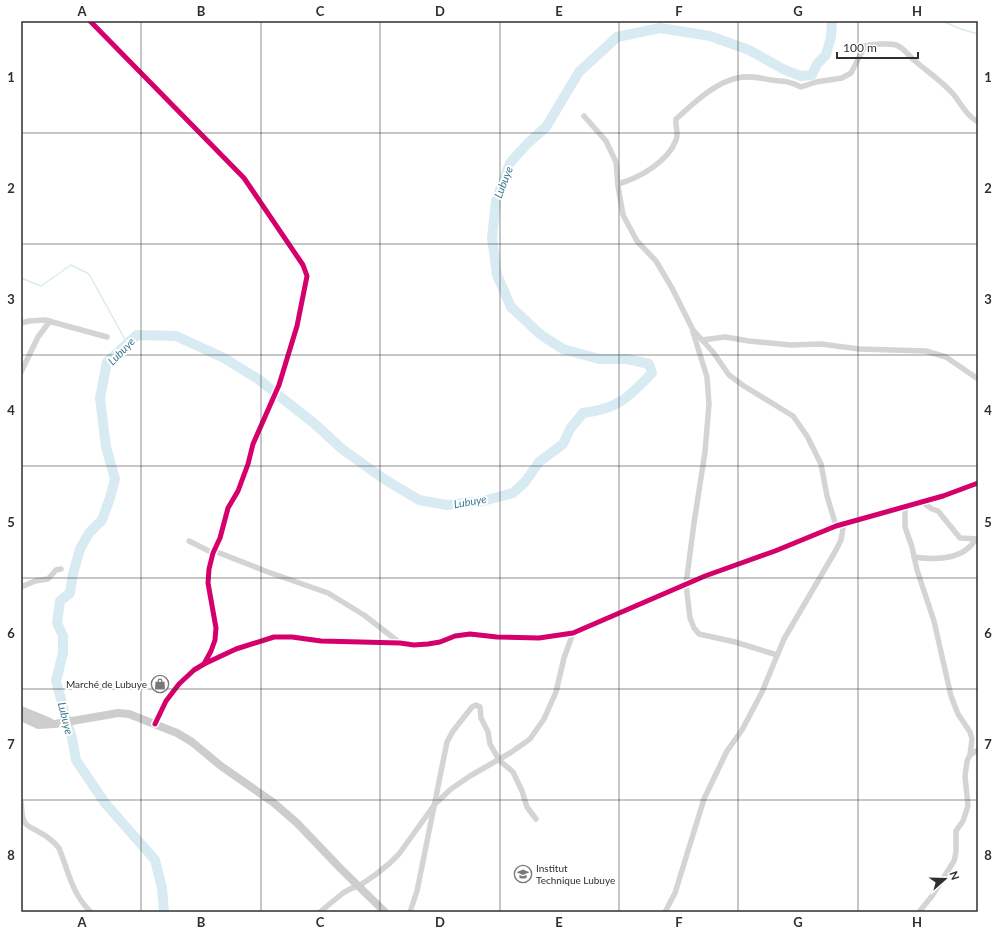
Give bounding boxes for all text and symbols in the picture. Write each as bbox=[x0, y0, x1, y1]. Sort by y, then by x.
text: A bbox=[76, 3, 87, 19]
text: B bbox=[197, 3, 206, 19]
text: C bbox=[316, 3, 325, 19]
text: D bbox=[435, 3, 445, 19]
text: E bbox=[555, 3, 563, 19]
text: F bbox=[675, 3, 683, 19]
text: G bbox=[793, 3, 803, 19]
text: H bbox=[912, 3, 922, 19]
scale bar bbox=[837, 34, 918, 60]
text: 100 m bbox=[843, 40, 877, 55]
text: 1 bbox=[7, 69, 15, 85]
text: 1 bbox=[984, 69, 992, 85]
water label: Lubuye bbox=[491, 164, 515, 200]
text: 2 bbox=[7, 180, 15, 196]
text: 2 bbox=[984, 180, 992, 196]
text: 3 bbox=[7, 291, 15, 307]
text: 3 bbox=[984, 291, 992, 307]
water label: Lubuye bbox=[105, 335, 137, 367]
text: 4 bbox=[7, 402, 15, 418]
text: 4 bbox=[984, 402, 992, 418]
water label: Lubuye bbox=[453, 492, 487, 510]
text: 5 bbox=[7, 514, 15, 530]
text: 5 bbox=[984, 514, 992, 530]
text: 6 bbox=[7, 625, 15, 641]
text: 6 bbox=[984, 625, 992, 641]
shop icon: Marché de Lubuye bbox=[150, 674, 170, 694]
place label: Marché de Lubuye bbox=[66, 678, 147, 690]
water label: Lubuye bbox=[56, 701, 76, 735]
text: 7 bbox=[7, 736, 15, 752]
text: 7 bbox=[984, 736, 992, 752]
text: 8 bbox=[7, 847, 15, 863]
text: 8 bbox=[984, 847, 992, 863]
north arrow bbox=[925, 859, 965, 899]
place label: Institut Technique Lubuye bbox=[536, 862, 615, 886]
school or university icon: Institut Technique Lubuye bbox=[513, 864, 533, 884]
text: N bbox=[947, 869, 962, 882]
text: A bbox=[76, 914, 87, 930]
text: B bbox=[197, 914, 206, 930]
text: C bbox=[316, 914, 325, 930]
text: D bbox=[435, 914, 445, 930]
text: E bbox=[555, 914, 563, 930]
text: F bbox=[675, 914, 683, 930]
text: G bbox=[793, 914, 803, 930]
text: H bbox=[912, 914, 922, 930]

